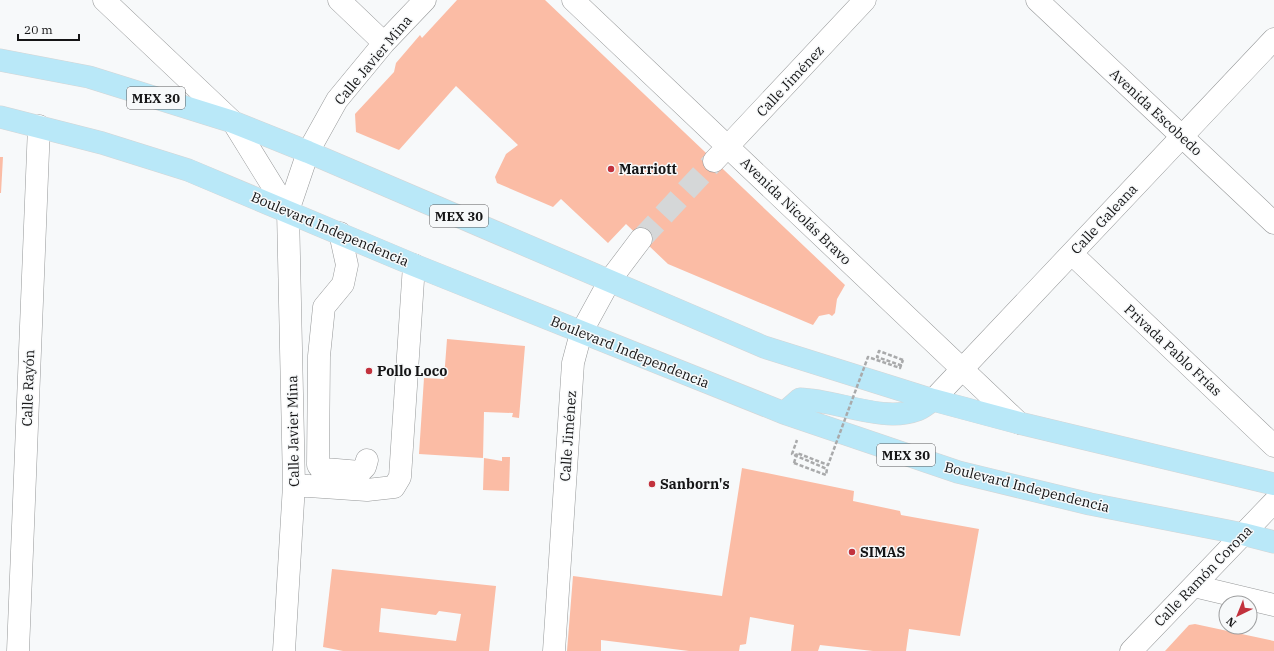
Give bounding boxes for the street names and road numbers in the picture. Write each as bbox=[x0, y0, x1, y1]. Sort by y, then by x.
street label: Calle Javier Mina bbox=[330, 11, 416, 109]
street label: Calle Jiménez bbox=[752, 42, 828, 120]
street label: Avenida Escobedo bbox=[1106, 64, 1206, 160]
road number: MEX 30 bbox=[127, 87, 185, 109]
street label: Avenida Nicolás Bravo bbox=[737, 153, 855, 269]
street label: Calle Galeana bbox=[1067, 180, 1141, 258]
street label: Boulevard Independencia bbox=[248, 188, 412, 271]
road number: MEX 30 bbox=[430, 205, 488, 227]
street label: Privada Pablo Frías bbox=[1120, 300, 1226, 400]
street label: Boulevard Independencia bbox=[548, 312, 712, 392]
street label: Calle Rayón bbox=[18, 349, 38, 427]
street label: Calle Javier Mina bbox=[283, 375, 303, 487]
street label: Calle Jiménez bbox=[556, 390, 580, 482]
road number: MEX 30 bbox=[877, 444, 935, 466]
street label: Boulevard Independencia bbox=[942, 458, 1112, 516]
street label: Calle Ramón Corona bbox=[1150, 521, 1256, 630]

